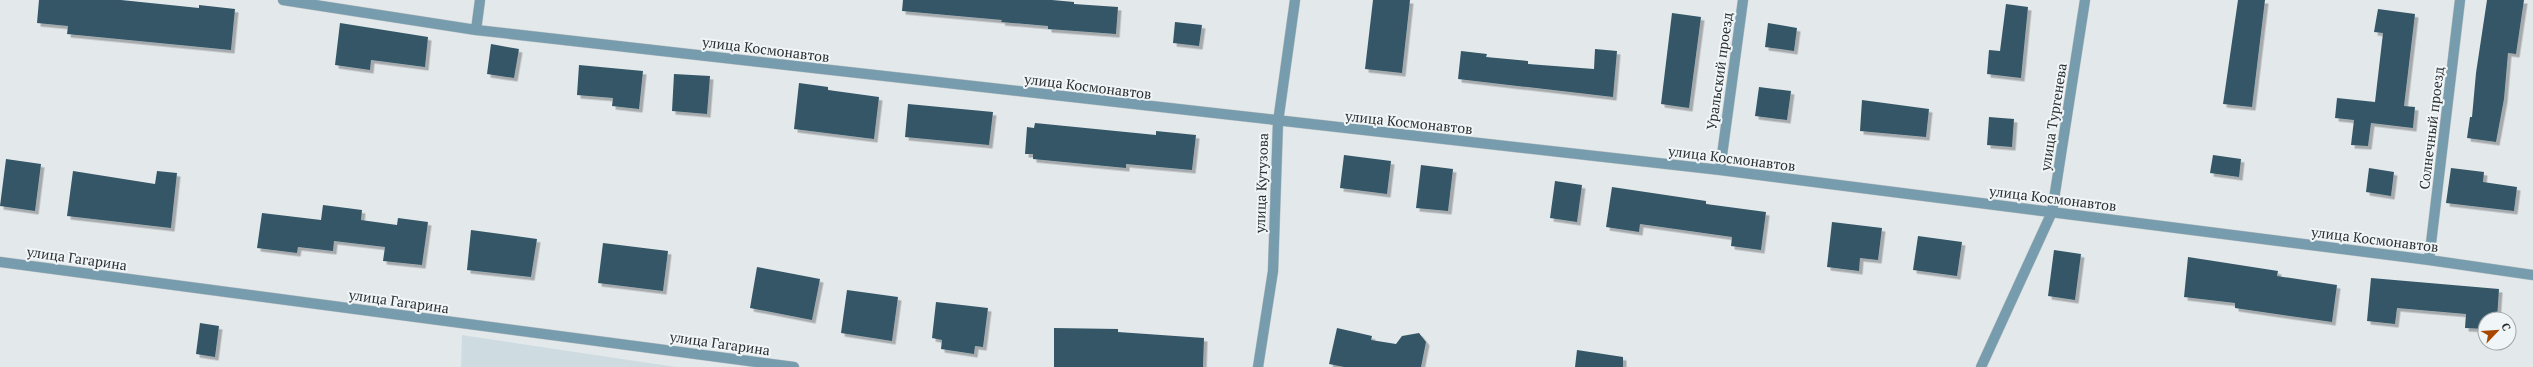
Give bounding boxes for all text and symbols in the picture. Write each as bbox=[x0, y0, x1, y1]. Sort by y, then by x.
street label: Уральский проезд bbox=[1701, 11, 1737, 131]
street label: улица Космонавтов bbox=[700, 32, 831, 66]
street label: улица Тургенева bbox=[2035, 62, 2071, 173]
street label: Солнечный проезд bbox=[2414, 65, 2448, 191]
street label: улица Космонавтов bbox=[1022, 69, 1153, 103]
street label: улица Космонавтов bbox=[1343, 106, 1474, 138]
street label: улица Кутузова bbox=[1250, 133, 1272, 234]
street label: улица Космонавтов bbox=[1666, 141, 1797, 175]
street label: улица Космонавтов bbox=[1987, 181, 2118, 215]
street label: улица Космонавтов bbox=[2309, 222, 2440, 256]
street label: улица Гагарина bbox=[25, 241, 128, 274]
street label: улица Гагарина bbox=[347, 284, 450, 317]
north arrow bbox=[2477, 311, 2517, 351]
text: С bbox=[2498, 321, 2514, 333]
street label: улица Гагарина bbox=[668, 326, 771, 359]

